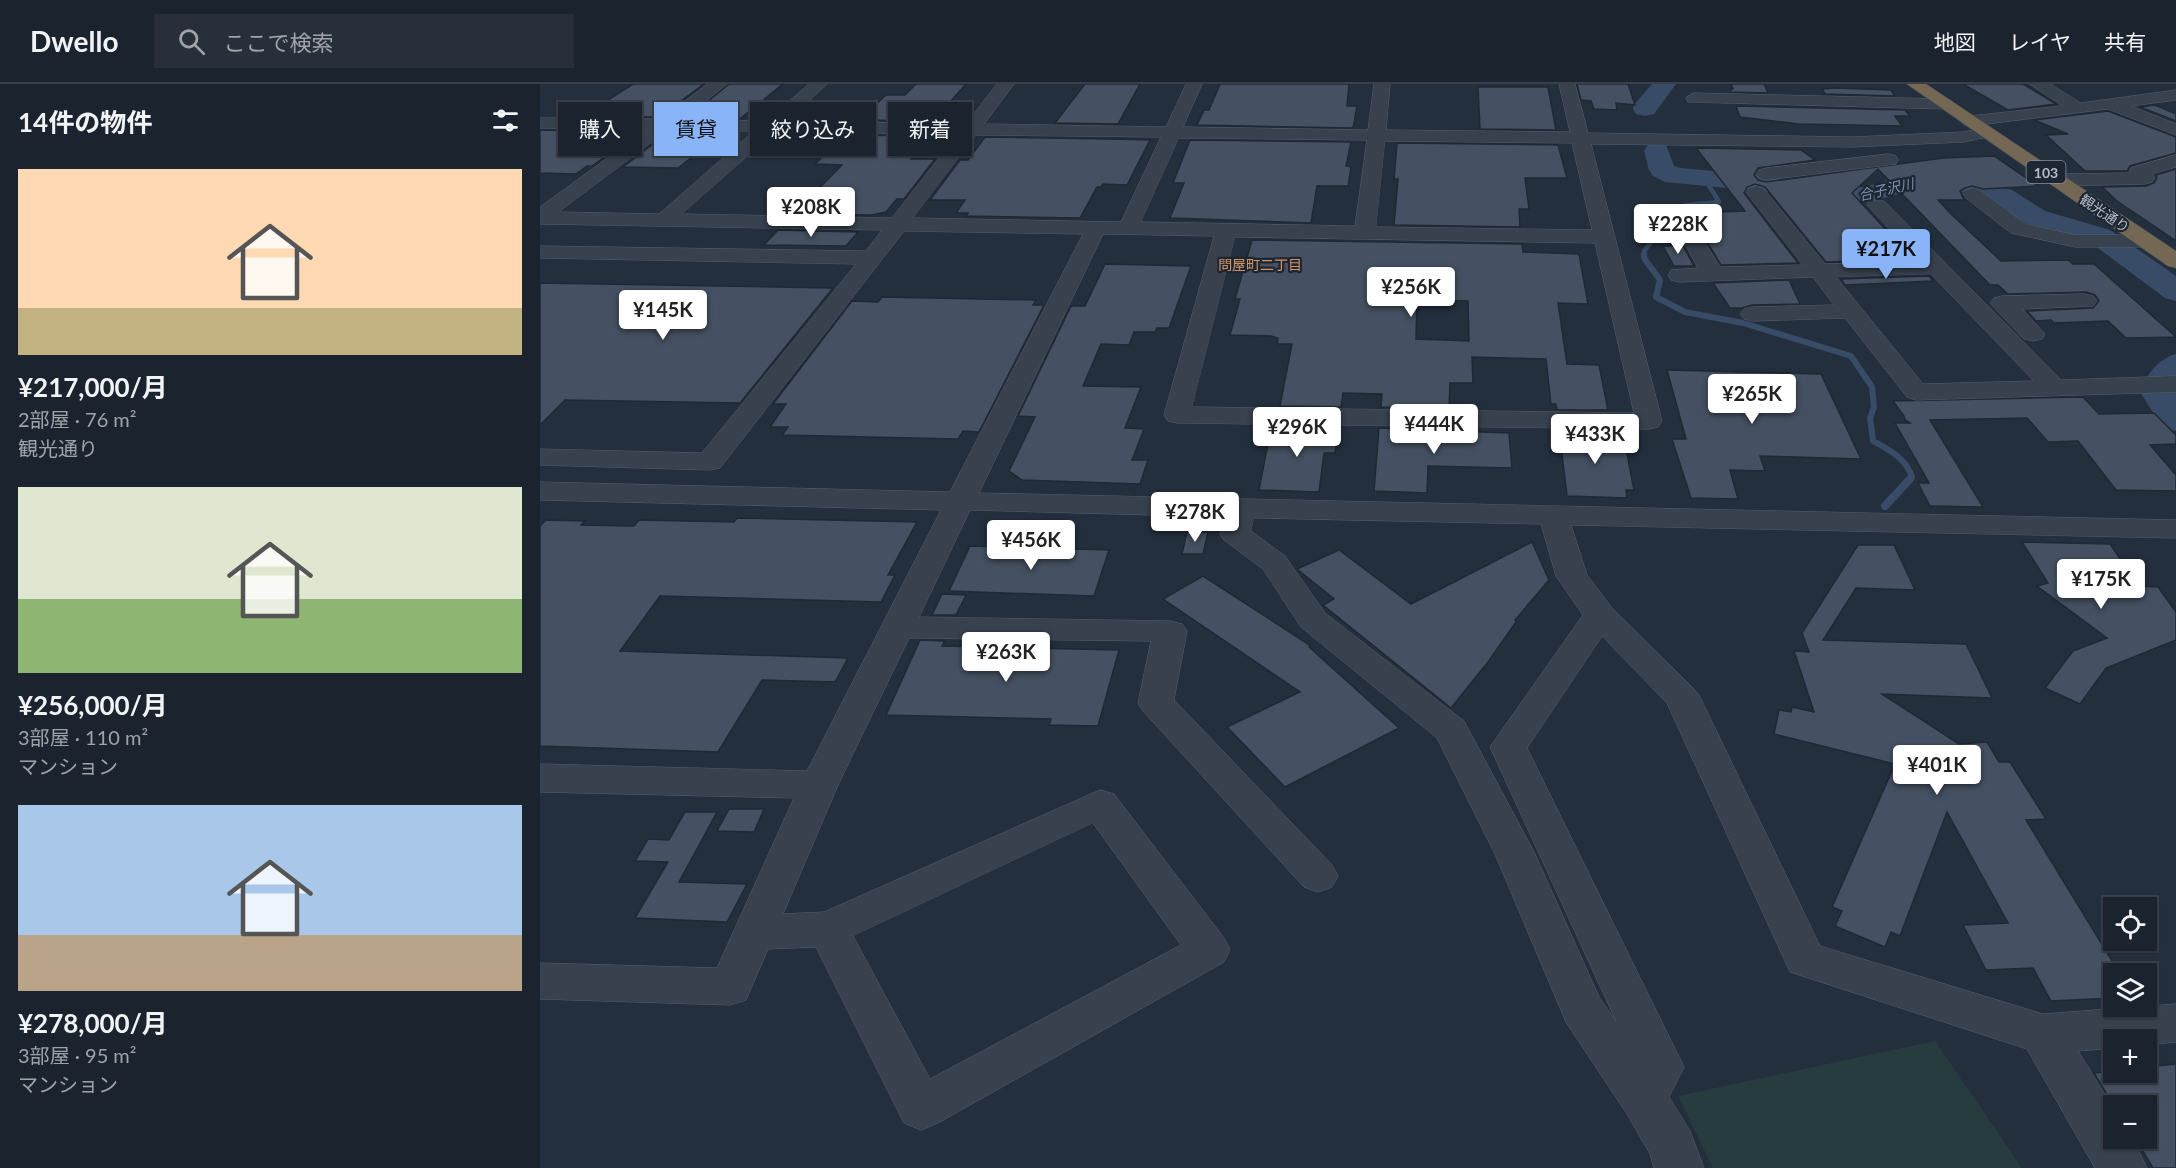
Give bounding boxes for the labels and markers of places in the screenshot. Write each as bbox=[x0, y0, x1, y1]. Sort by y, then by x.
pin: ¥208K bbox=[769, 187, 853, 238]
pin: ¥228K bbox=[1636, 204, 1720, 255]
pin: ¥217K bbox=[1844, 229, 1928, 280]
pin: ¥256K bbox=[1369, 267, 1453, 318]
pin: ¥145K bbox=[621, 290, 705, 341]
pin: ¥265K bbox=[1710, 374, 1794, 425]
pin: ¥444K bbox=[1392, 404, 1476, 455]
pin: ¥296K bbox=[1255, 407, 1339, 458]
pin: ¥433K bbox=[1553, 414, 1637, 465]
pin: ¥278K bbox=[1153, 492, 1237, 543]
pin: ¥456K bbox=[989, 520, 1073, 571]
pin: ¥175K bbox=[2059, 559, 2143, 610]
pin: ¥263K bbox=[964, 632, 1048, 683]
pin: ¥401K bbox=[1895, 745, 1979, 796]

